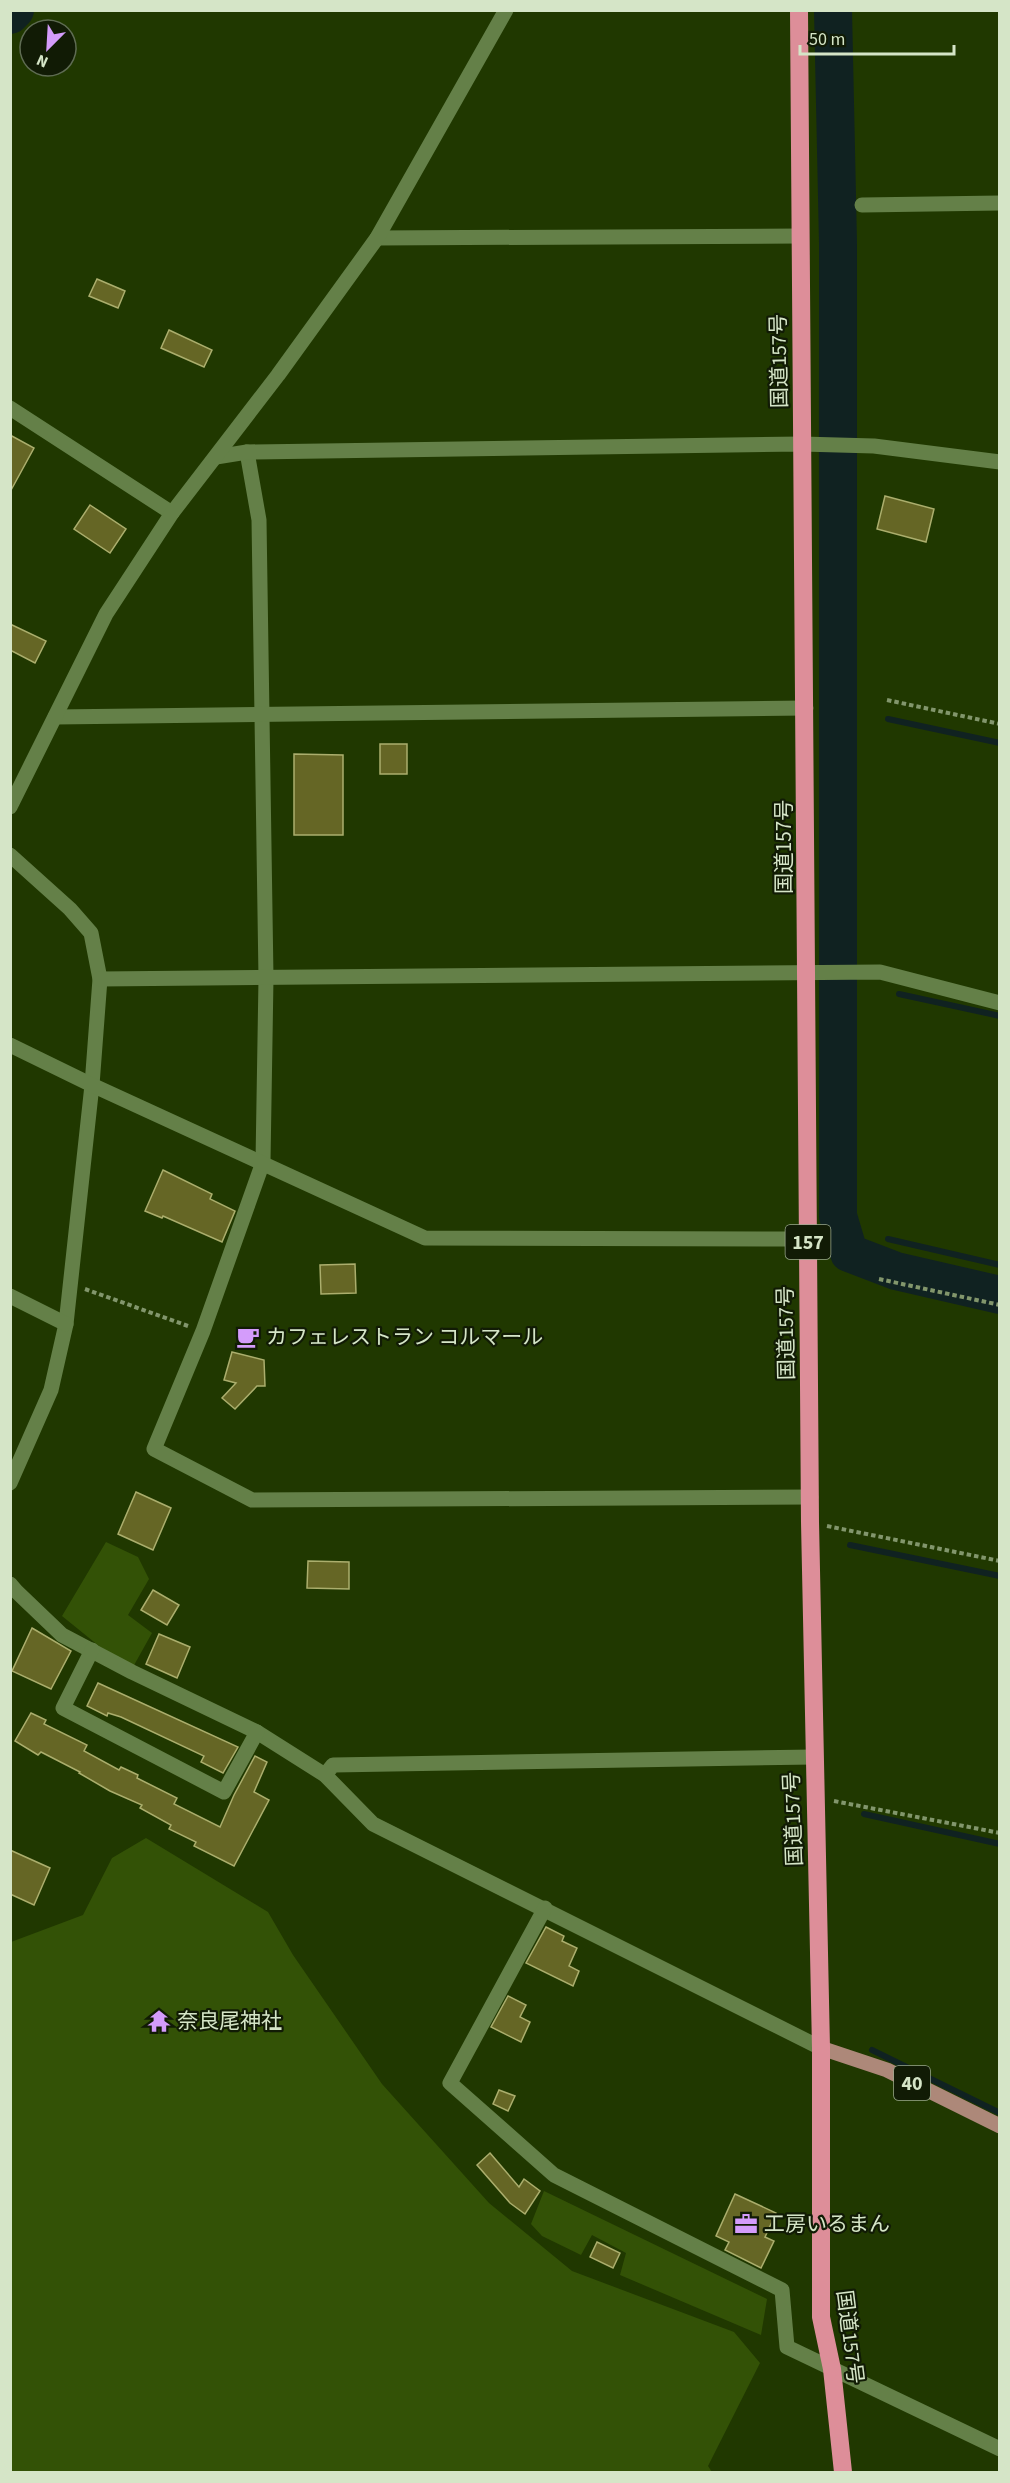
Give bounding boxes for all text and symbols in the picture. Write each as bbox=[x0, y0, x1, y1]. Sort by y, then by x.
north arrow bbox=[18, 18, 78, 78]
scale bar bbox=[800, 18, 954, 56]
text: 50 m bbox=[809, 27, 845, 52]
text: N bbox=[33, 49, 52, 73]
street label: 国道157号 bbox=[763, 314, 795, 408]
street label: 国道157号 bbox=[769, 800, 799, 894]
road number: 157 bbox=[786, 1225, 830, 1259]
street label: 国道157号 bbox=[770, 1286, 802, 1380]
place label: カフェレストラン コルマール bbox=[266, 1322, 543, 1352]
cafe icon: カフェレストラン コルマール bbox=[235, 1324, 261, 1350]
street label: 国道157号 bbox=[776, 1771, 810, 1867]
place label: 奈良尾神社 bbox=[177, 2006, 282, 2036]
temple icon: 奈良尾神社 bbox=[146, 2008, 172, 2034]
road number: 40 bbox=[894, 2066, 930, 2100]
place label: 工房いるまん bbox=[764, 2209, 890, 2239]
office icon: 工房いるまん bbox=[733, 2211, 759, 2237]
street label: 国道157号 bbox=[829, 2288, 871, 2386]

